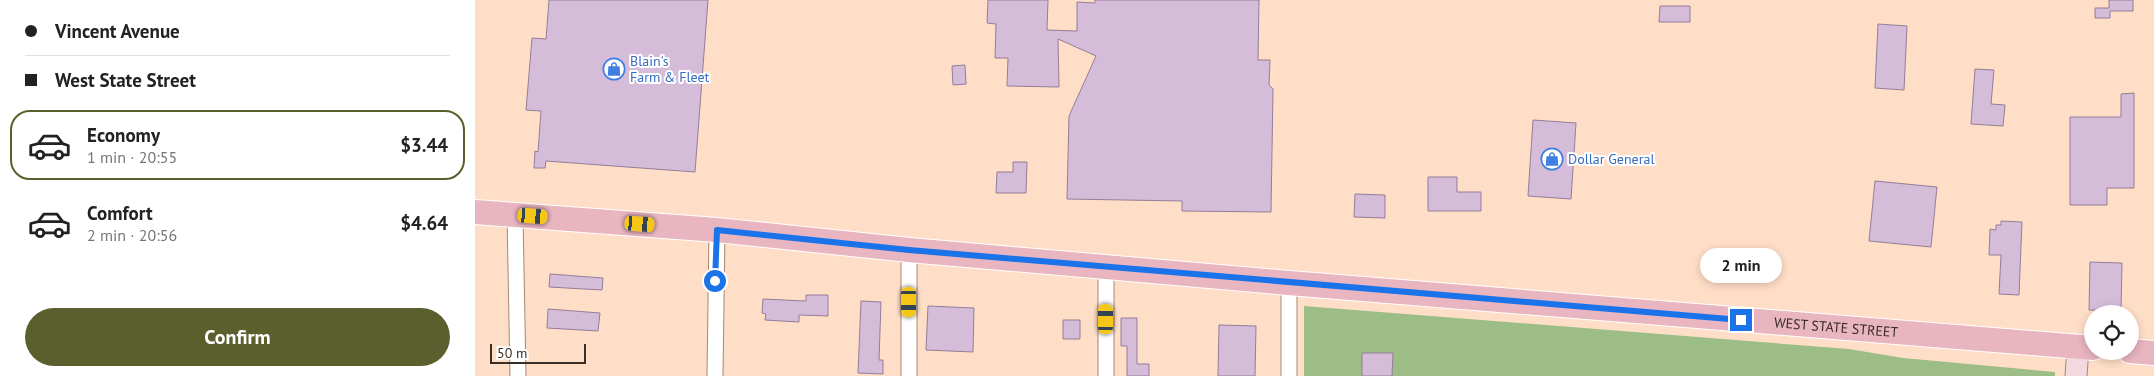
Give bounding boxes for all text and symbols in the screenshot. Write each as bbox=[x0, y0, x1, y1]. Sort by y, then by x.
text: Vincent Avenue bbox=[55, 19, 180, 43]
place label: Blain's Farm & Fleet bbox=[630, 52, 710, 86]
shop icon: Blain's Farm & Fleet bbox=[602, 57, 626, 81]
text: West State Street bbox=[55, 68, 196, 92]
icon: car bbox=[27, 123, 72, 168]
text: Economy bbox=[87, 123, 160, 147]
text: $3.44 bbox=[400, 133, 448, 157]
text: 1 min · 20:55 bbox=[87, 147, 177, 167]
shop icon: Dollar General bbox=[1540, 147, 1564, 171]
place label: Dollar General bbox=[1568, 150, 1655, 168]
icon: car bbox=[27, 201, 72, 246]
text: Comfort bbox=[87, 201, 153, 225]
car bbox=[517, 207, 548, 225]
text: $4.64 bbox=[400, 211, 448, 235]
car bbox=[624, 215, 655, 233]
text: 2 min · 20:56 bbox=[87, 225, 177, 245]
callout: 2 min bbox=[1700, 248, 1782, 282]
text: 2 min bbox=[1721, 255, 1761, 275]
route start bbox=[704, 270, 726, 292]
car bbox=[901, 287, 916, 317]
car bbox=[1098, 304, 1113, 334]
map controls bbox=[2084, 305, 2139, 360]
button: locate bbox=[2084, 305, 2139, 360]
button: Confirm bbox=[25, 308, 450, 366]
route end bbox=[1730, 309, 1752, 331]
street label: WEST STATE STREET bbox=[1773, 313, 1899, 341]
scale bar bbox=[490, 341, 586, 364]
text: 50 m bbox=[497, 344, 527, 362]

